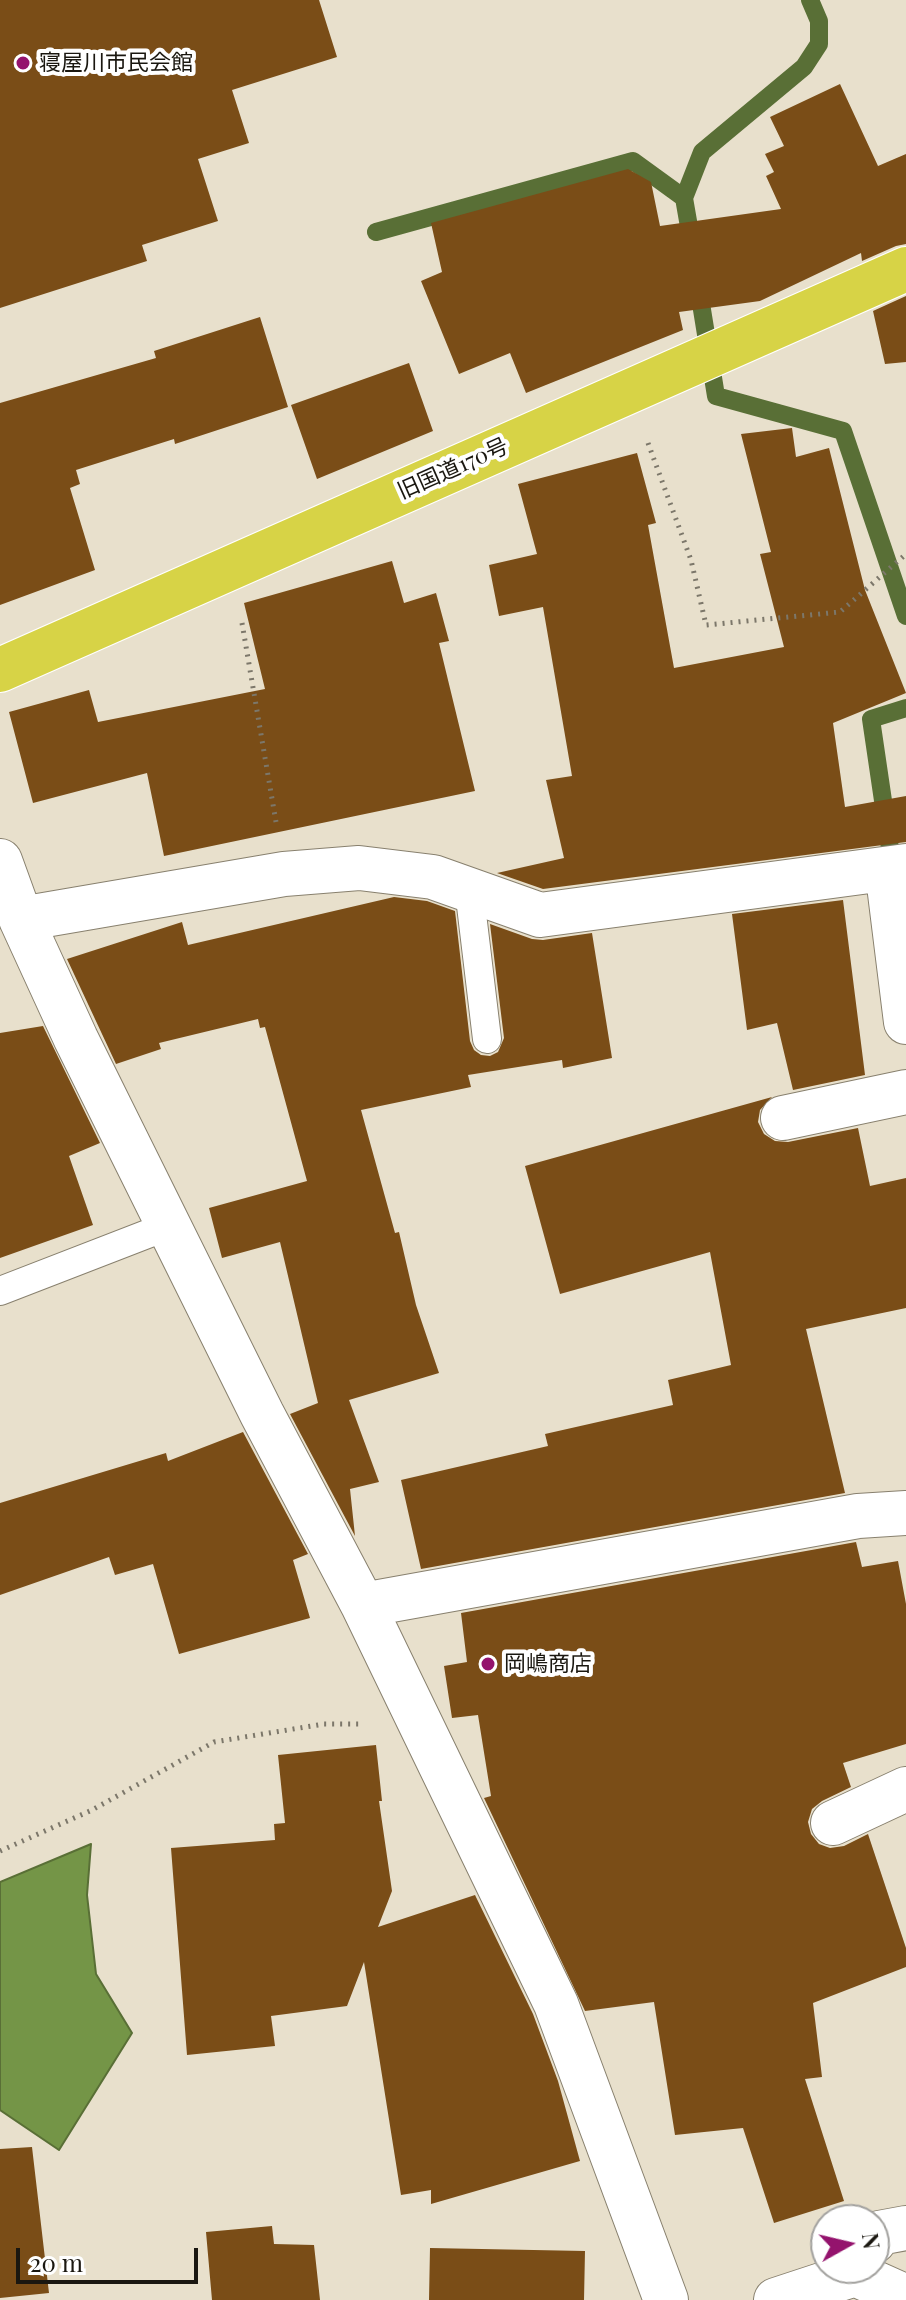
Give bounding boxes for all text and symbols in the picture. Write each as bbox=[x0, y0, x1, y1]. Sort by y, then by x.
place label: 寝屋川市民会館 bbox=[39, 50, 193, 76]
marker: 寝屋川市民会館 bbox=[14, 54, 32, 72]
street label: 旧国道170号 bbox=[394, 433, 512, 505]
place label: 岡嶋商店 bbox=[504, 1651, 592, 1677]
marker: 岡嶋商店 bbox=[479, 1655, 497, 1673]
north arrow bbox=[810, 2204, 890, 2284]
text: N bbox=[856, 2231, 888, 2251]
scale bar bbox=[20, 2232, 202, 2282]
text: 20 m bbox=[30, 2246, 83, 2278]

